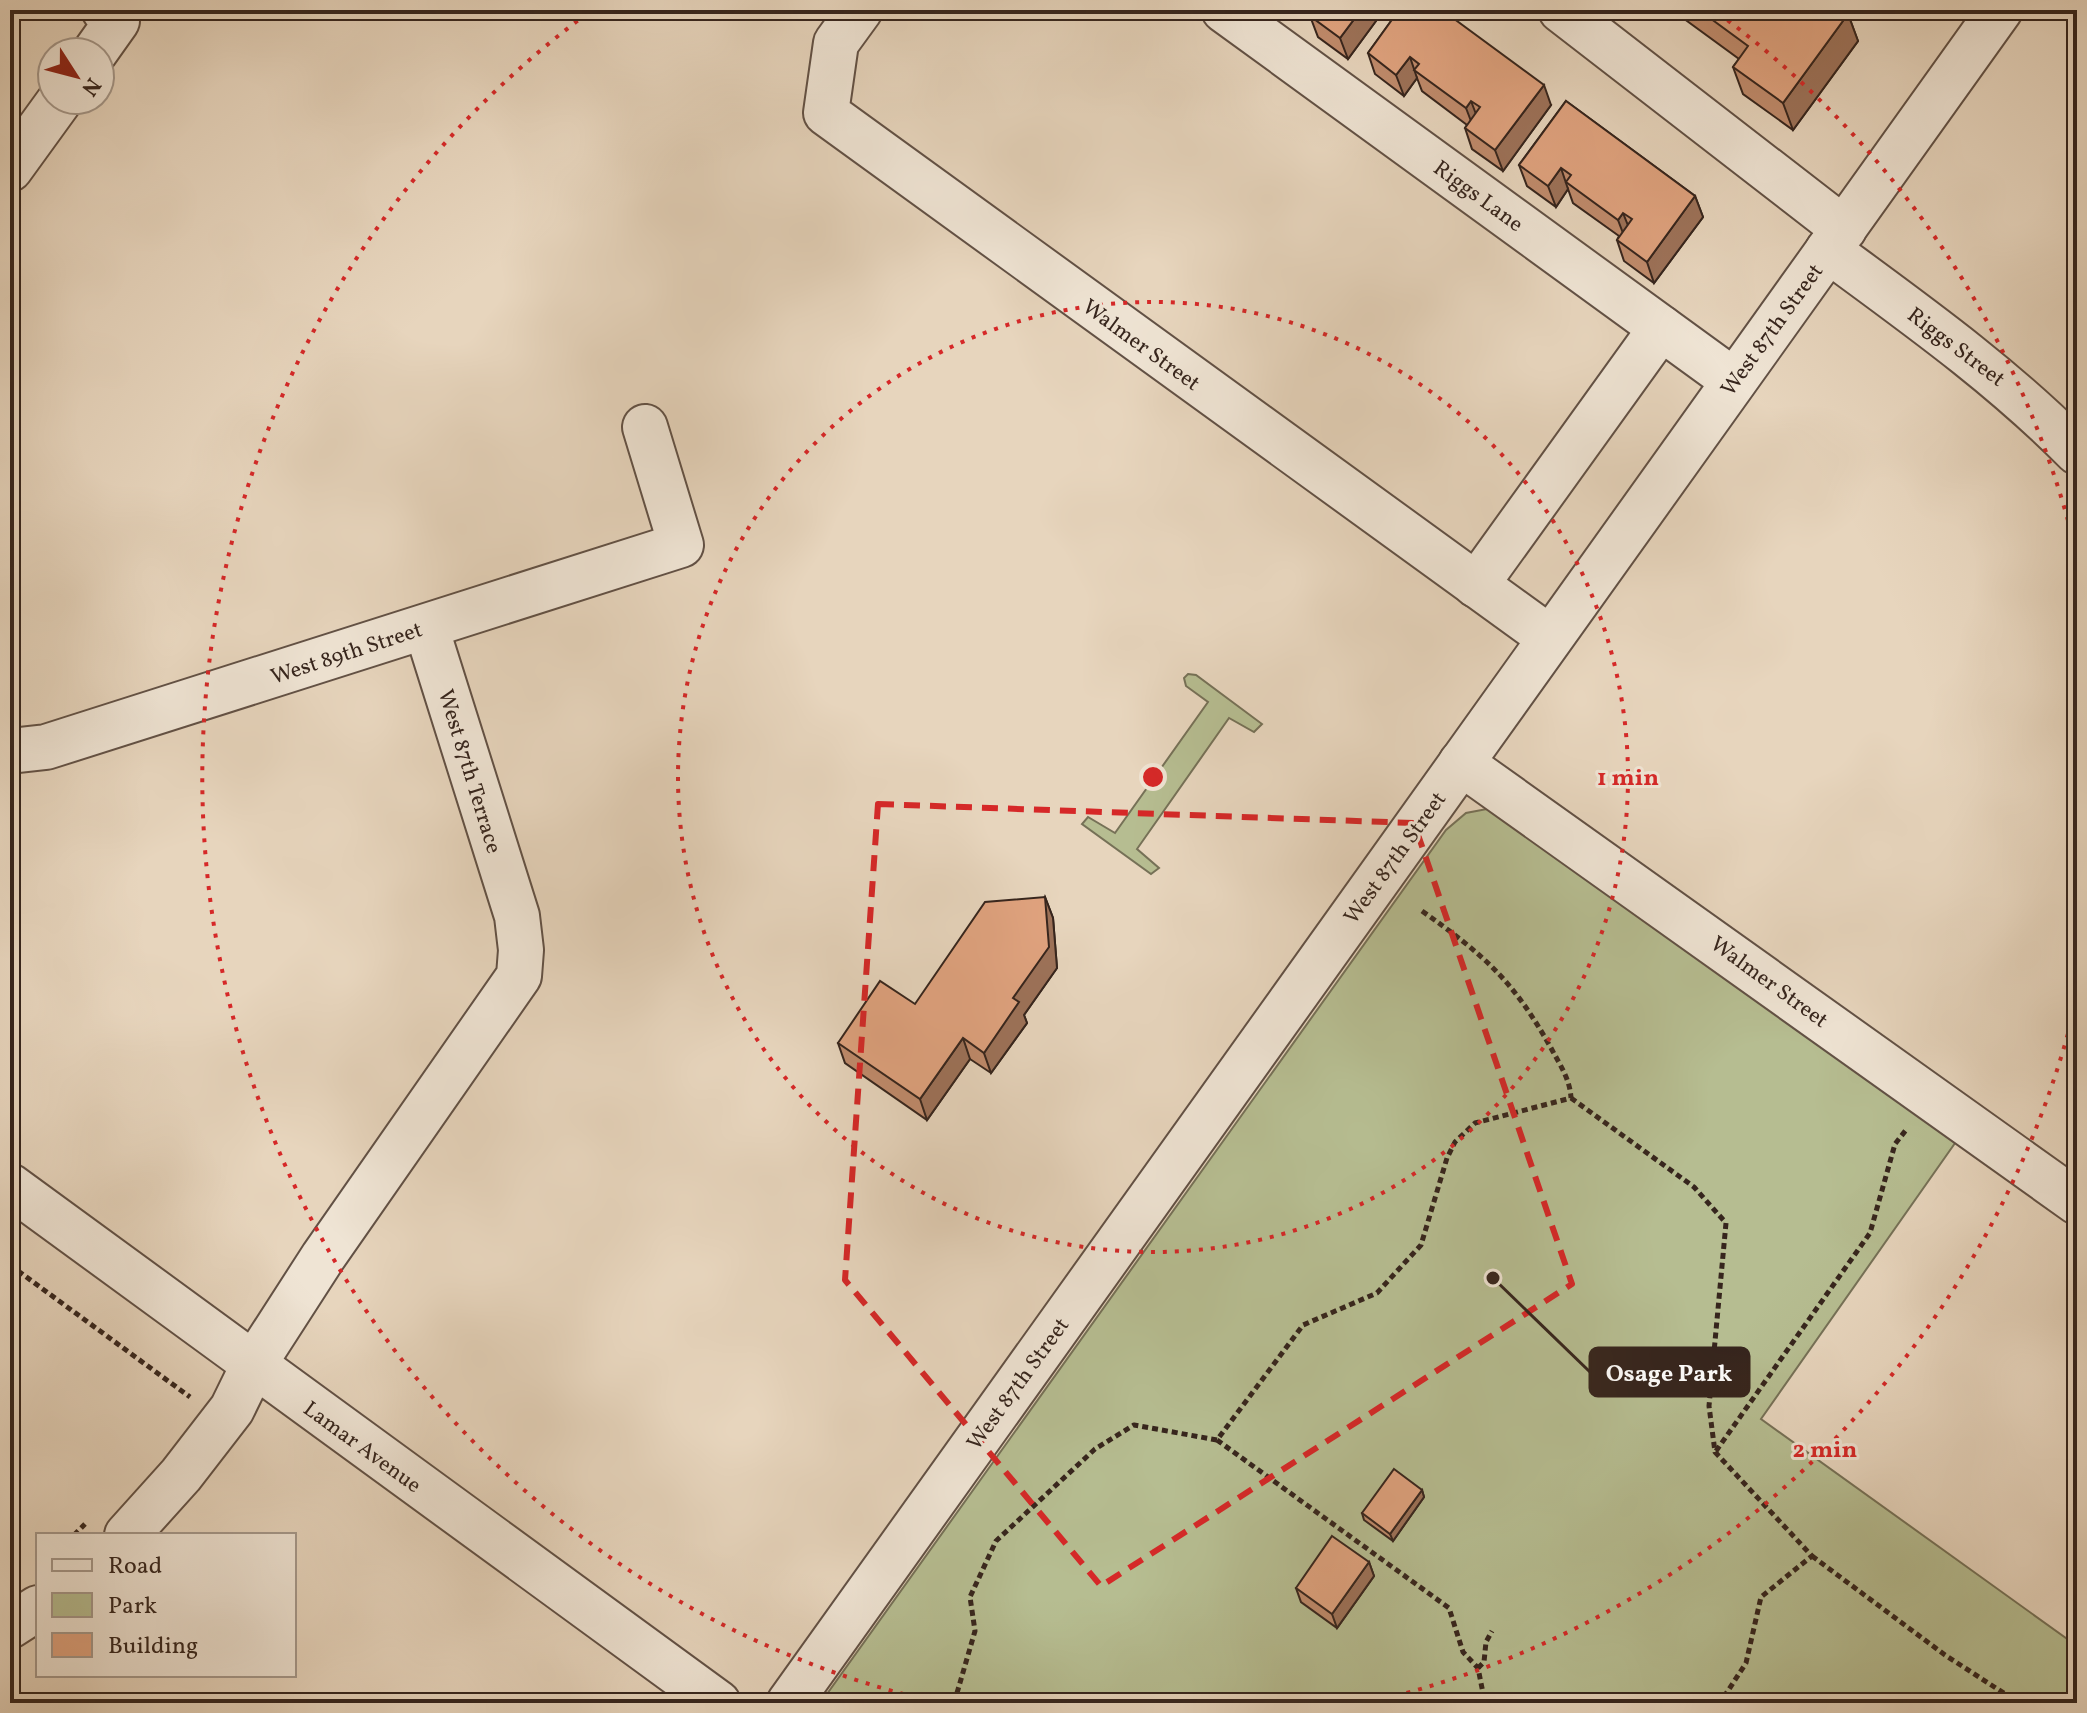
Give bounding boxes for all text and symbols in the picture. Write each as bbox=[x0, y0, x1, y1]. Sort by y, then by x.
north arrow bbox=[36, 36, 116, 116]
text: N bbox=[73, 71, 107, 102]
street label: Riggs Lane bbox=[1426, 154, 1529, 240]
street label: West 87th Street bbox=[1714, 258, 1832, 403]
street label: Walmer Street bbox=[1075, 293, 1206, 400]
street label: Riggs Street bbox=[1900, 301, 2011, 395]
street label: West 89th Street bbox=[267, 615, 427, 693]
street label: West 87th Terrace bbox=[429, 686, 508, 858]
text: 1 min bbox=[1597, 762, 1659, 796]
centre of rings bbox=[1139, 763, 1167, 791]
street label: West 87th Street bbox=[1337, 786, 1455, 931]
street label: Walmer Street bbox=[1703, 930, 1834, 1037]
street label: West 87th Street bbox=[960, 1312, 1078, 1457]
callout: Osage Park bbox=[1590, 1348, 1749, 1396]
text: Osage Park bbox=[1606, 1358, 1733, 1392]
street label: Lamar Avenue bbox=[296, 1395, 427, 1502]
text: 2 min bbox=[1793, 1434, 1858, 1468]
legend bbox=[36, 1533, 296, 1677]
text: Road bbox=[108, 1550, 162, 1584]
text: Park bbox=[108, 1590, 157, 1624]
text: Building bbox=[108, 1630, 198, 1664]

